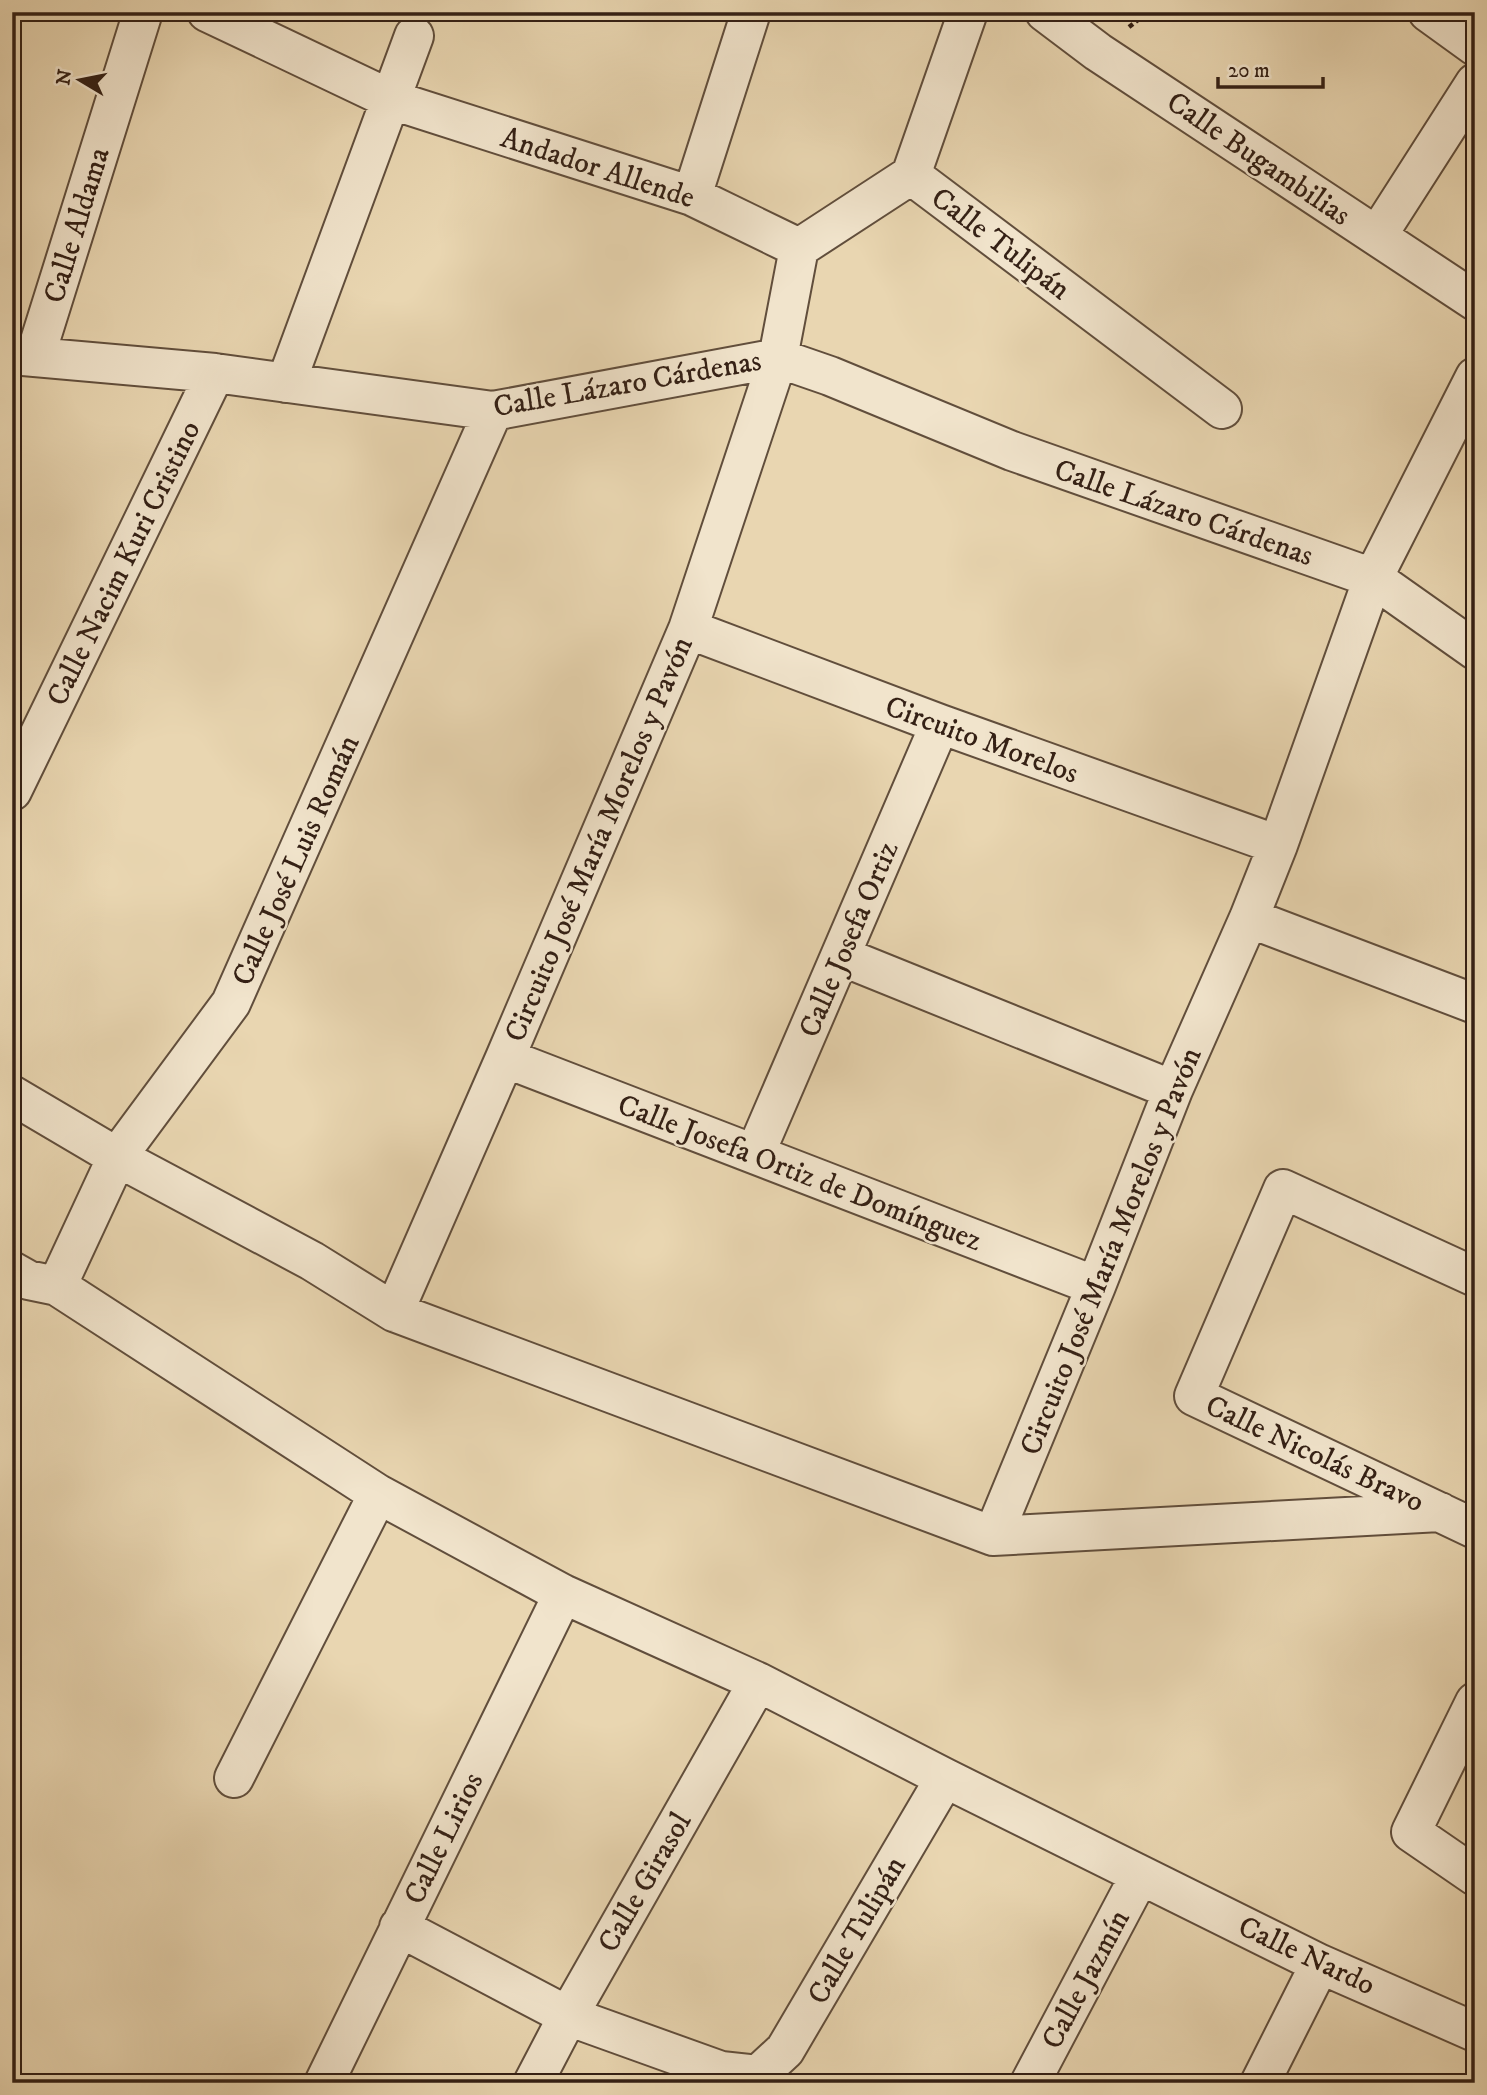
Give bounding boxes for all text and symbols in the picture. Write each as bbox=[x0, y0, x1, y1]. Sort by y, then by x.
north arrow bbox=[46, 46, 116, 116]
scale bar bbox=[1218, 46, 1322, 90]
text: 20 m bbox=[1228, 58, 1270, 84]
text: N bbox=[52, 67, 77, 87]
street label: Calle Bugambilias bbox=[1159, 84, 1357, 234]
street label: Andador Allende bbox=[496, 120, 699, 217]
street label: Calle Aldama bbox=[36, 143, 119, 308]
street label: Calle Tulipán bbox=[923, 180, 1077, 309]
street label: Calle Lázaro Cárdenas bbox=[490, 343, 764, 426]
street label: Calle Nacim Kuri Cristino bbox=[39, 415, 209, 712]
street label: Calle Lázaro Cárdenas bbox=[1049, 452, 1318, 575]
street label: Circuito José María Morelos y Pavón bbox=[497, 631, 702, 1048]
street label: Circuito Morelos bbox=[880, 688, 1083, 792]
street label: Calle José Luis Román bbox=[225, 729, 368, 991]
street label: Calle Josefa Ortiz bbox=[791, 836, 907, 1043]
street label: Circuito José María Morelos y Pavón bbox=[1012, 1042, 1210, 1461]
street label: Calle Josefa Ortiz de Domínguez bbox=[612, 1087, 987, 1260]
street label: Calle Nicolás Bravo bbox=[1199, 1388, 1430, 1521]
street label: Calle Lirios bbox=[397, 1767, 492, 1911]
street label: Calle Girasol bbox=[590, 1806, 700, 1959]
street label: Calle Tulipán bbox=[800, 1850, 915, 2011]
street label: Calle Jazmín bbox=[1034, 1903, 1139, 2056]
street label: Calle Nardo bbox=[1232, 1909, 1381, 2004]

